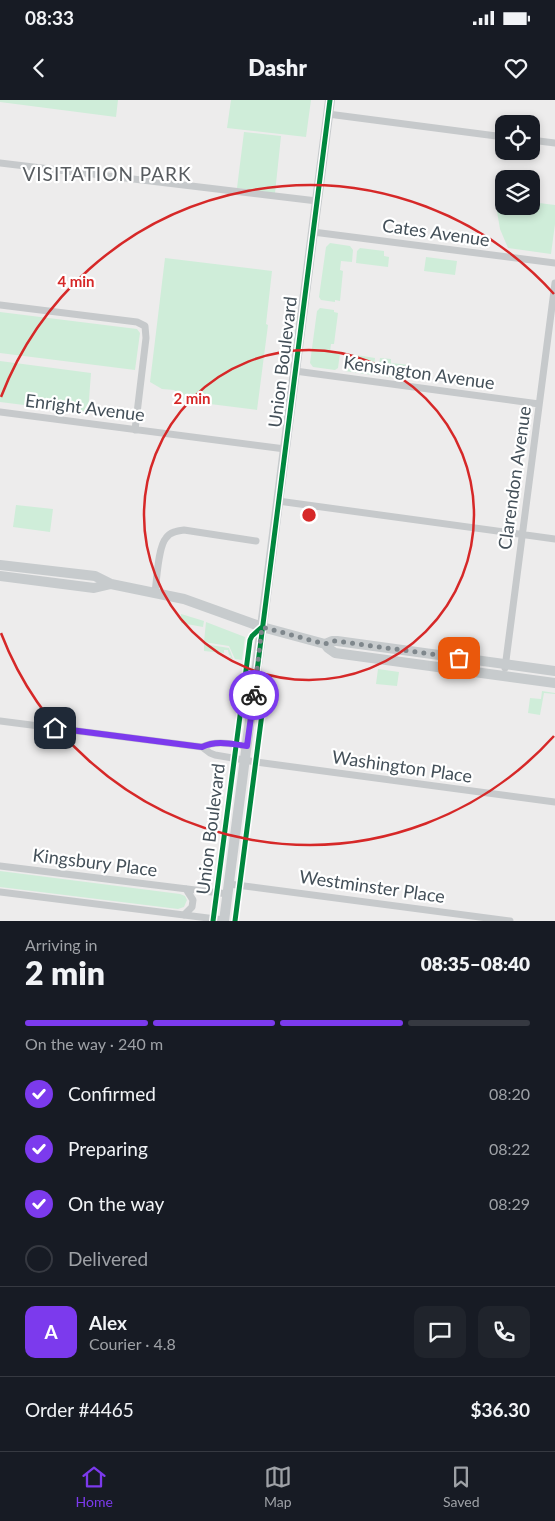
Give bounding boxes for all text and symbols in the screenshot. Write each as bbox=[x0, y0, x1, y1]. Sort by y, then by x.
text: 08:33 bbox=[25, 6, 74, 29]
icon: back bbox=[25, 54, 53, 82]
text: Dashr bbox=[248, 54, 307, 81]
icon: heart bbox=[502, 54, 530, 82]
map controls bbox=[495, 115, 540, 215]
button: locate bbox=[495, 115, 540, 160]
district label: VISITATION PARK bbox=[22, 162, 192, 185]
button: layers bbox=[495, 170, 540, 215]
street label: Cates Avenue bbox=[381, 214, 491, 250]
text: 4 min bbox=[57, 272, 95, 290]
street label: Union Boulevard bbox=[263, 295, 301, 429]
street label: Kensington Avenue bbox=[342, 351, 496, 394]
street label: Enright Avenue bbox=[24, 389, 146, 425]
text: 2 min bbox=[173, 389, 211, 407]
street label: Clarendon Avenue bbox=[493, 405, 535, 551]
centre of rings bbox=[300, 506, 318, 524]
pin bbox=[438, 637, 480, 679]
icon: bag bbox=[445, 644, 473, 672]
courier bbox=[229, 670, 279, 720]
icon: bike bbox=[240, 681, 268, 709]
pin bbox=[34, 707, 76, 749]
icon: home bbox=[41, 714, 69, 742]
street label: Washington Place bbox=[331, 745, 474, 787]
street label: Union Boulevard bbox=[191, 762, 229, 896]
street label: Kingsbury Place bbox=[32, 843, 159, 881]
street label: Westminster Place bbox=[298, 865, 446, 907]
text: Arriving in bbox=[25, 935, 98, 954]
text: 08:35–08:40 bbox=[421, 952, 530, 975]
text: 2 min bbox=[25, 953, 105, 992]
text: On the way · 240 m bbox=[25, 1034, 163, 1053]
icon: check bbox=[25, 1080, 53, 1108]
text: Confirmed bbox=[68, 1082, 156, 1105]
text: 08:20 bbox=[489, 1084, 530, 1103]
icon: check bbox=[25, 1135, 53, 1163]
text: Preparing bbox=[68, 1137, 148, 1160]
text: 08:22 bbox=[489, 1139, 530, 1158]
icon: check bbox=[25, 1190, 53, 1218]
text: On the way bbox=[68, 1192, 164, 1215]
text: 08:29 bbox=[489, 1194, 530, 1213]
text: Delivered bbox=[68, 1247, 148, 1270]
button: chat bbox=[414, 1306, 466, 1358]
button: phone bbox=[478, 1306, 530, 1358]
text: Alex bbox=[89, 1311, 127, 1334]
text: A bbox=[44, 1320, 58, 1343]
text: Courier · 4.8 bbox=[89, 1334, 176, 1353]
text: Order #4465 bbox=[25, 1398, 134, 1421]
text: $36.30 bbox=[470, 1398, 530, 1421]
tab: Home bbox=[76, 1463, 113, 1510]
tab: Map bbox=[264, 1463, 292, 1510]
tab: Saved bbox=[443, 1463, 479, 1510]

